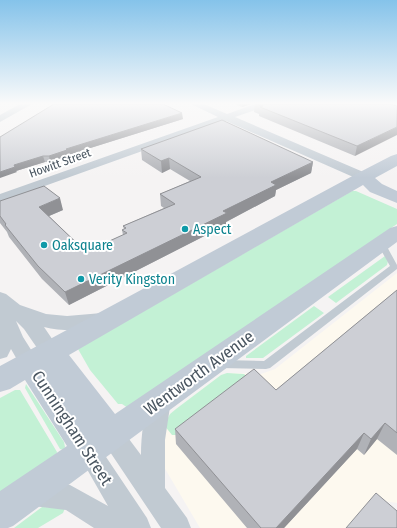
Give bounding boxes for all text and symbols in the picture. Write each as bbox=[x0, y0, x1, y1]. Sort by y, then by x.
street label: Howitt Street bbox=[27, 145, 93, 181]
place label: Aspect bbox=[193, 221, 232, 238]
marker: Aspect bbox=[180, 224, 190, 234]
place label: Oaksquare bbox=[52, 237, 113, 254]
marker: Oaksquare bbox=[39, 240, 49, 250]
place label: Verity Kingston bbox=[89, 271, 175, 288]
marker: Verity Kingston bbox=[76, 274, 86, 284]
street label: Wentworth Avenue bbox=[140, 326, 258, 420]
street label: Cunningham Street bbox=[27, 367, 117, 490]

